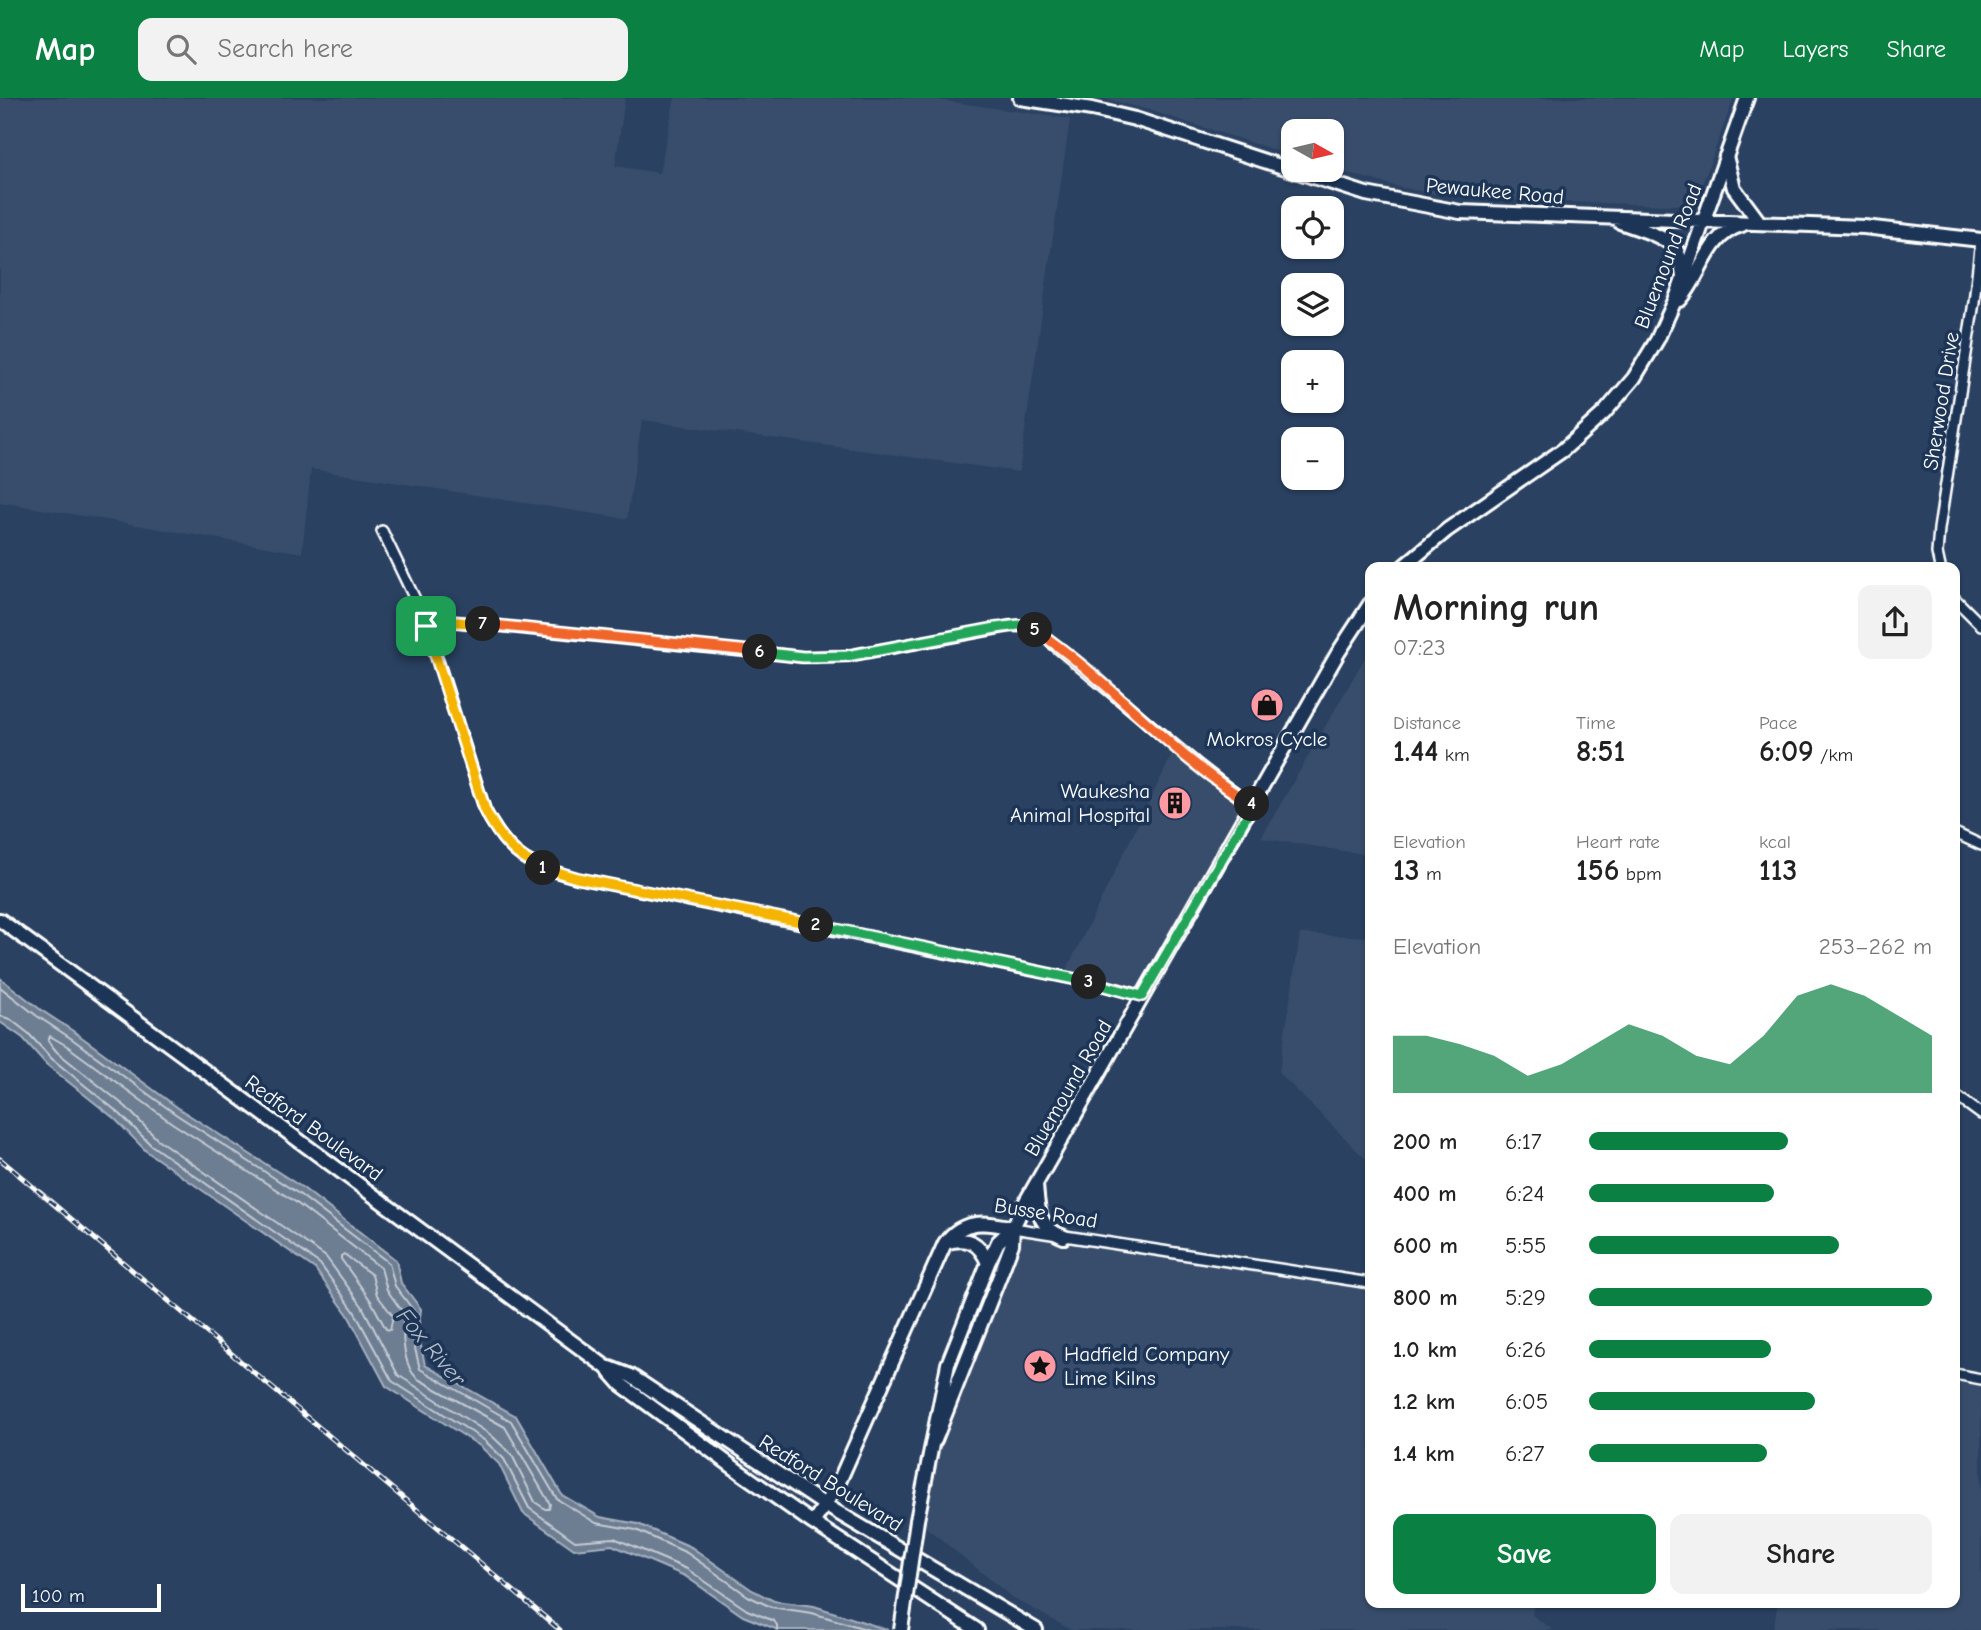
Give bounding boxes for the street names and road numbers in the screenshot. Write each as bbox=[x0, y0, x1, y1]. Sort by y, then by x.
street label: Pewaukee Road bbox=[1425, 173, 1565, 209]
street label: Bluemound Road bbox=[1629, 180, 1707, 332]
street label: Sherwood Drive bbox=[1918, 330, 1964, 472]
street label: Bluemound Road bbox=[1019, 1016, 1117, 1160]
street label: Redford Boulevard bbox=[240, 1070, 388, 1186]
street label: Busse Road bbox=[993, 1193, 1099, 1233]
street label: Redford Boulevard bbox=[755, 1429, 907, 1537]

